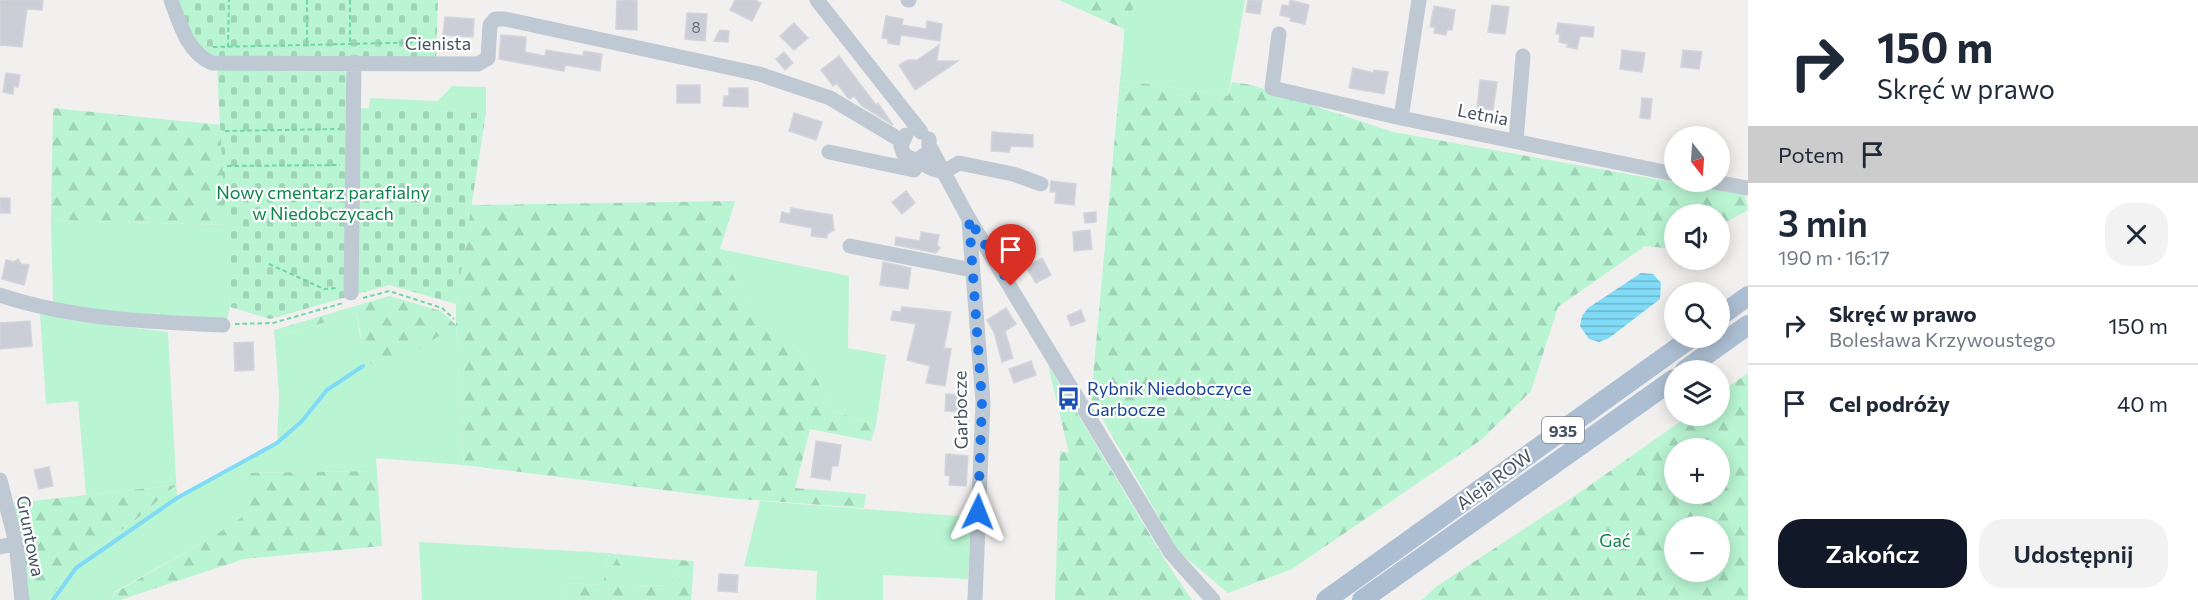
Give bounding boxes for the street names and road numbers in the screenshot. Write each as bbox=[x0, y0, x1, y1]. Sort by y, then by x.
street label: Cienista bbox=[405, 32, 471, 54]
street label: Letnia bbox=[1456, 98, 1510, 130]
street label: Garbocze bbox=[948, 371, 972, 449]
road number: 935 bbox=[1542, 417, 1584, 443]
street label: Aleja ROW bbox=[1452, 444, 1536, 514]
street label: Gruntowa bbox=[12, 494, 50, 578]

